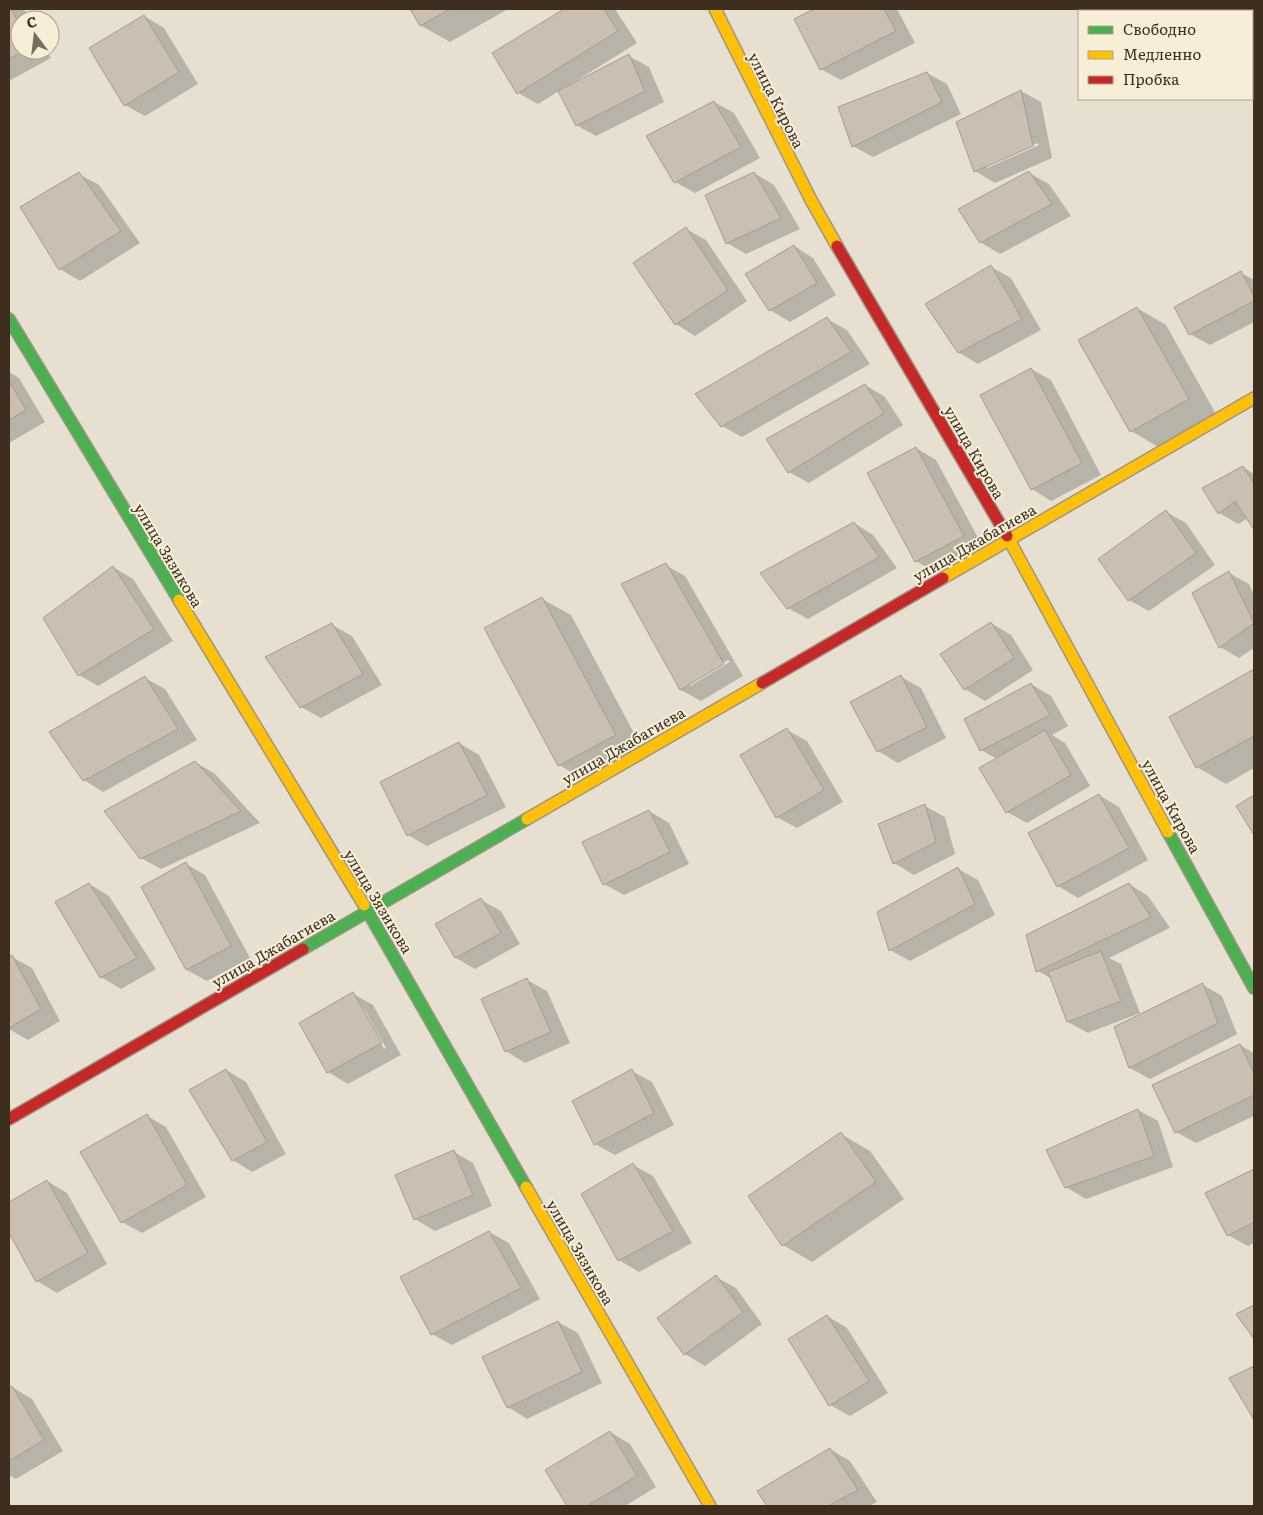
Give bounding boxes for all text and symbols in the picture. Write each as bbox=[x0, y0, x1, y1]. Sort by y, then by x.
north arrow bbox=[10, 10, 60, 60]
legend bbox=[1078, 10, 1253, 100]
text: С bbox=[24, 11, 39, 32]
text: Свободно bbox=[1123, 17, 1196, 40]
text: Медленно bbox=[1123, 42, 1201, 65]
street label: улица Кирова bbox=[743, 48, 811, 153]
text: Пробка bbox=[1123, 67, 1180, 90]
street label: улица Кирова bbox=[939, 401, 1012, 504]
street label: улица Джабагиева bbox=[908, 497, 1041, 587]
street label: улица Зязикова bbox=[129, 498, 210, 612]
street label: улица Джабагиева bbox=[557, 700, 690, 790]
street label: улица Кирова bbox=[1137, 755, 1208, 858]
street label: улица Зязикова bbox=[339, 844, 420, 958]
street label: улица Джабагиева bbox=[207, 903, 340, 993]
street label: улица Зязикова bbox=[541, 1195, 621, 1310]

